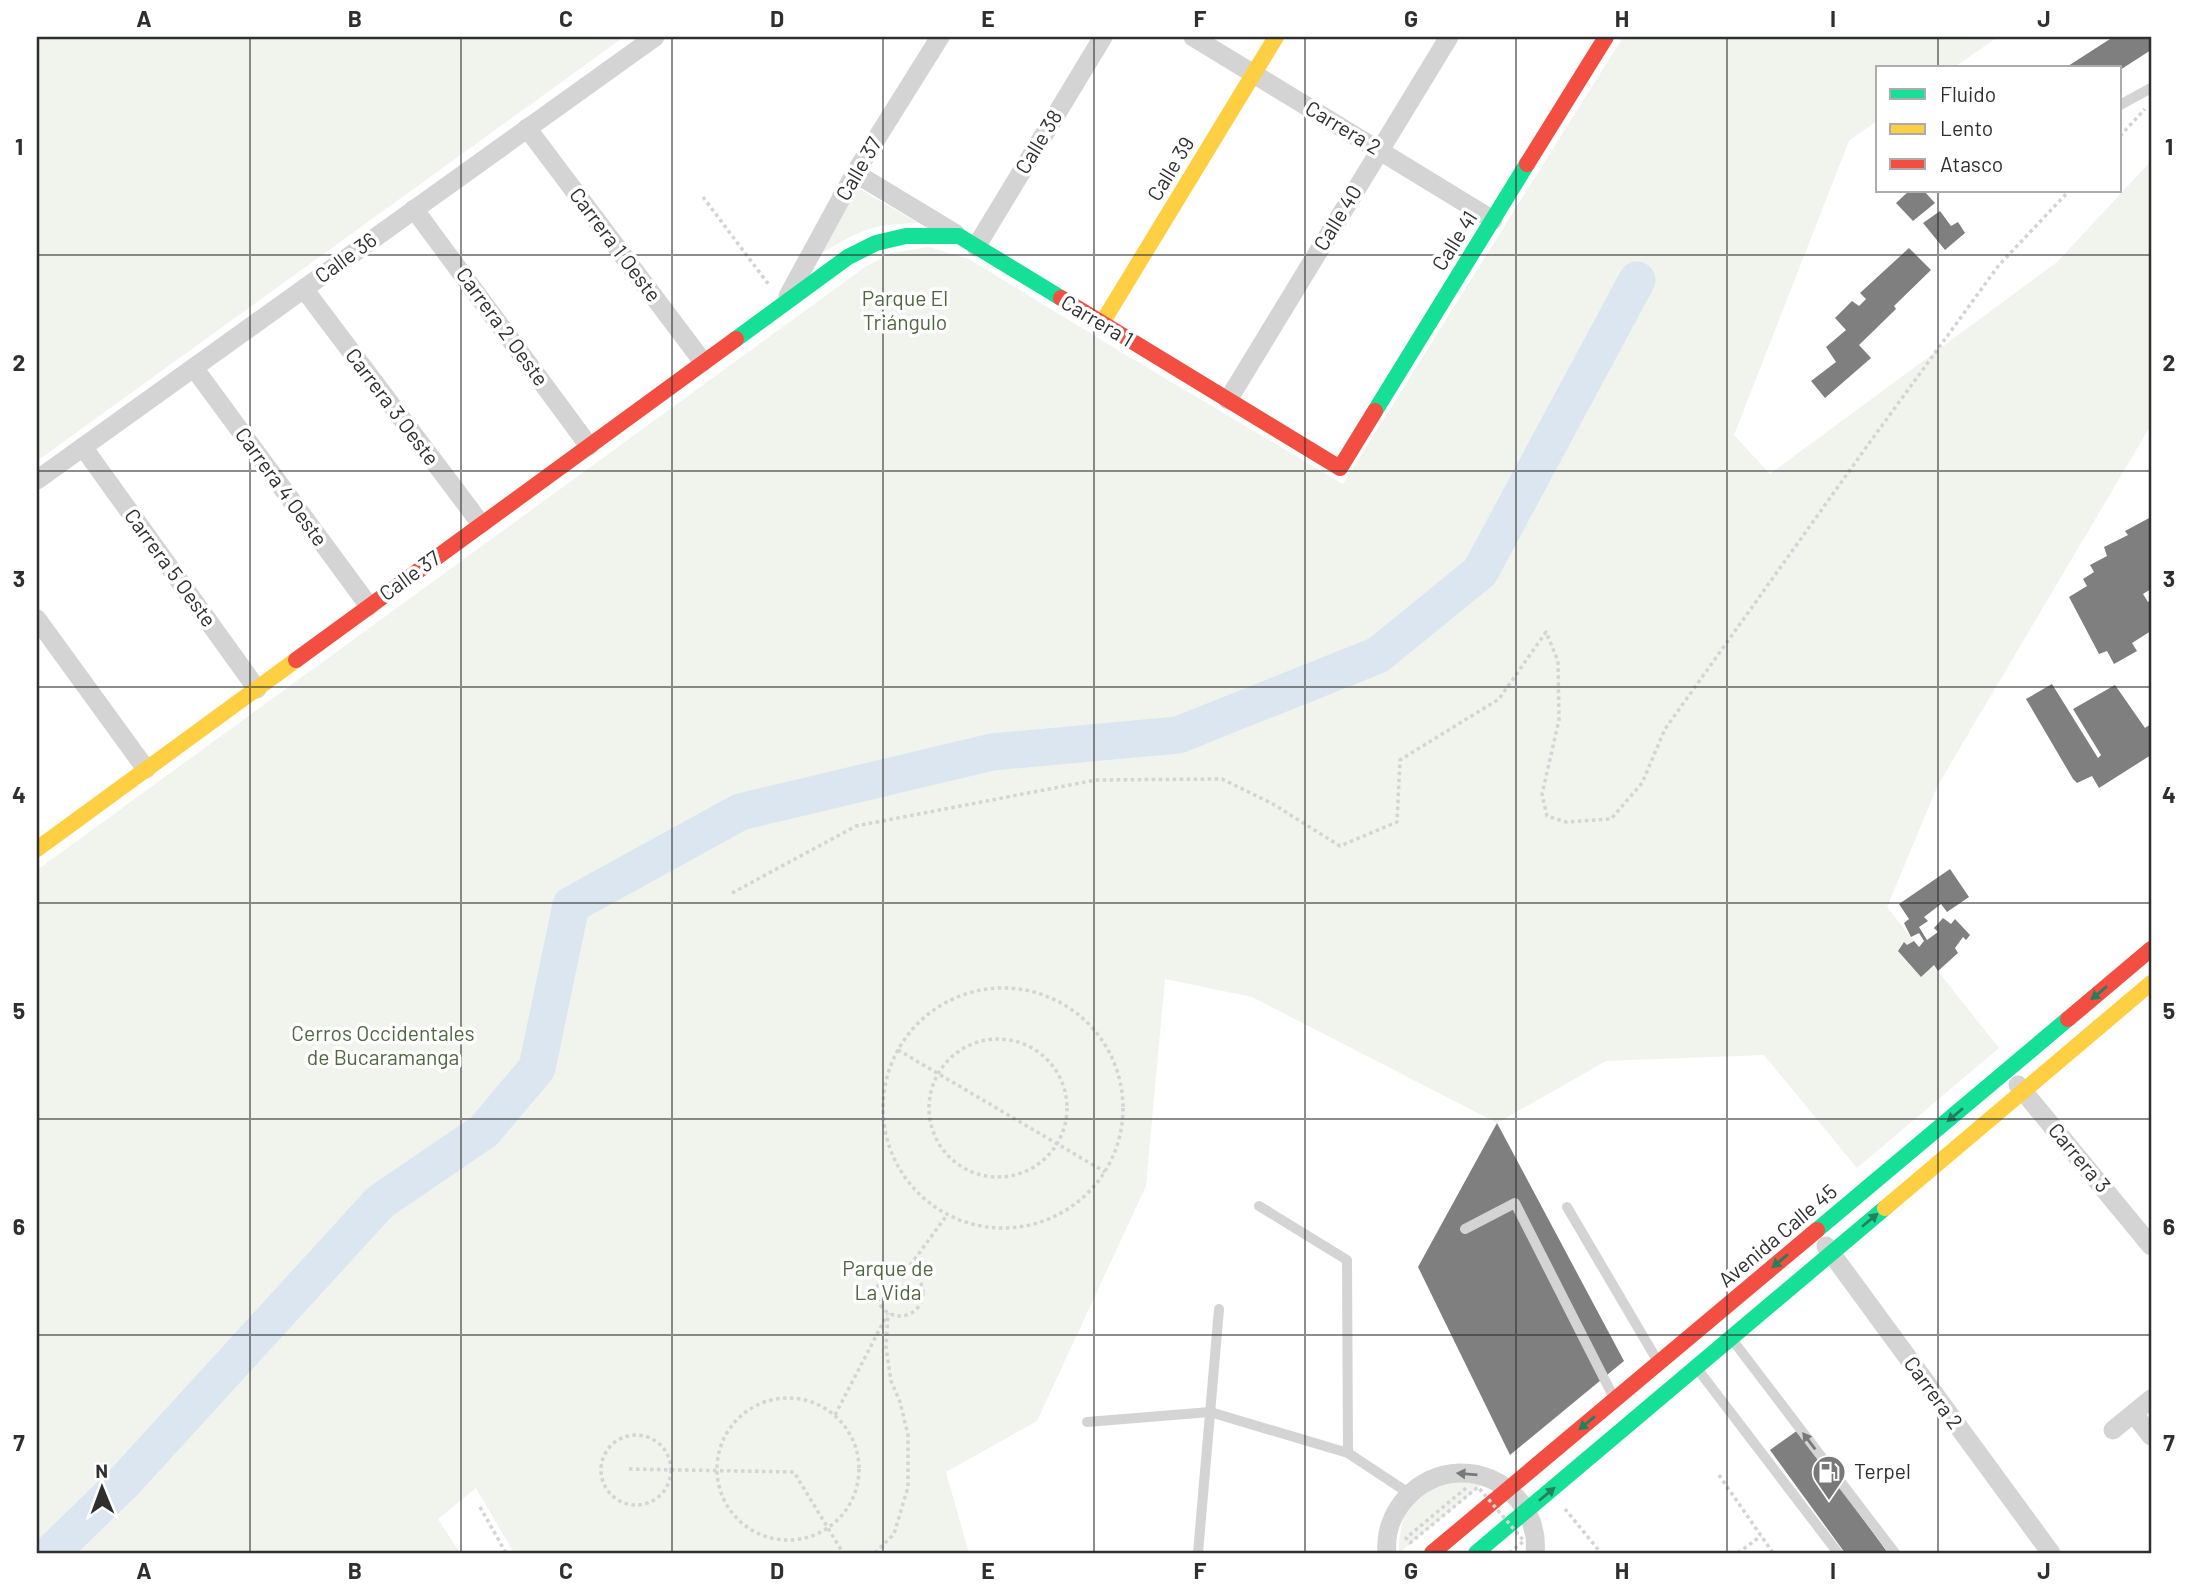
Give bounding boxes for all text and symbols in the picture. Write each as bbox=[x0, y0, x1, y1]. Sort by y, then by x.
text: A bbox=[136, 4, 152, 32]
text: B bbox=[348, 4, 362, 32]
text: C bbox=[559, 4, 573, 32]
text: D bbox=[770, 4, 784, 32]
text: E bbox=[981, 4, 995, 32]
text: F bbox=[1194, 4, 1207, 32]
text: G bbox=[1404, 4, 1418, 32]
text: H bbox=[1615, 4, 1629, 32]
text: I bbox=[1830, 4, 1836, 32]
text: J bbox=[2037, 4, 2051, 32]
legend bbox=[1876, 66, 2122, 192]
text: Fluido bbox=[1940, 81, 1996, 106]
street label: Carrera 2 bbox=[1302, 94, 1386, 159]
street label: Calle 38 bbox=[1009, 105, 1066, 178]
text: Lento bbox=[1940, 115, 1993, 140]
text: 1 bbox=[15, 132, 23, 160]
street label: Calle 37 bbox=[830, 132, 886, 204]
street label: Calle 39 bbox=[1141, 132, 1198, 205]
text: 1 bbox=[2165, 132, 2173, 160]
text: Atasco bbox=[1940, 151, 2003, 176]
street label: Calle 40 bbox=[1308, 180, 1366, 254]
street label: Carrera 1 Oeste bbox=[565, 182, 667, 306]
street label: Calle 41 bbox=[1426, 206, 1482, 275]
street label: Calle 36 bbox=[309, 226, 381, 287]
street label: Carrera 2 Oeste bbox=[452, 262, 555, 390]
park label: Parque El Triángulo bbox=[862, 285, 948, 334]
street label: Carrera 1 bbox=[1057, 289, 1138, 351]
street label: Carrera 3 Oeste bbox=[341, 343, 445, 469]
text: 2 bbox=[13, 348, 25, 376]
text: 2 bbox=[2163, 348, 2175, 376]
street label: Carrera 4 Oeste bbox=[231, 422, 334, 550]
street label: Carrera 5 Oeste bbox=[120, 503, 222, 631]
street label: Calle 37 bbox=[374, 544, 444, 605]
text: 3 bbox=[13, 564, 25, 592]
text: 3 bbox=[2163, 564, 2175, 592]
text: 4 bbox=[12, 780, 26, 808]
text: 4 bbox=[2162, 780, 2176, 808]
one-way arrow bbox=[2091, 986, 2109, 1001]
text: 5 bbox=[13, 996, 25, 1024]
text: 5 bbox=[2163, 996, 2175, 1024]
park label: Cerros Occidentales de Bucaramanga bbox=[291, 1020, 475, 1069]
one-way arrow bbox=[1946, 1107, 1963, 1122]
street label: Carrera 3 bbox=[2044, 1117, 2116, 1197]
street label: Avenida Calle 45 bbox=[1713, 1178, 1841, 1292]
text: 6 bbox=[13, 1212, 25, 1240]
text: 6 bbox=[2163, 1212, 2175, 1240]
one-way arrow bbox=[1861, 1213, 1879, 1228]
one-way arrow bbox=[1772, 1253, 1789, 1268]
park label: Parque de La Vida bbox=[842, 1255, 934, 1304]
street label: Carrera 2 bbox=[1900, 1351, 1969, 1433]
one-way arrow bbox=[1579, 1415, 1596, 1430]
text: 7 bbox=[13, 1428, 25, 1456]
text: 7 bbox=[2163, 1428, 2175, 1456]
one-way arrow bbox=[1802, 1432, 1817, 1450]
fuel station icon: Terpel bbox=[1810, 1453, 1848, 1502]
north arrow bbox=[66, 1454, 136, 1524]
place label: Terpel bbox=[1854, 1458, 1911, 1483]
text: N bbox=[95, 1459, 108, 1482]
one-way arrow bbox=[1456, 1468, 1478, 1479]
one-way arrow bbox=[1538, 1487, 1555, 1502]
text: A bbox=[136, 1556, 152, 1584]
text: B bbox=[348, 1556, 362, 1584]
text: C bbox=[559, 1556, 573, 1584]
text: D bbox=[770, 1556, 784, 1584]
text: E bbox=[981, 1556, 995, 1584]
text: F bbox=[1194, 1556, 1207, 1584]
text: G bbox=[1404, 1556, 1418, 1584]
text: H bbox=[1615, 1556, 1629, 1584]
text: I bbox=[1830, 1556, 1836, 1584]
text: J bbox=[2037, 1556, 2051, 1584]

